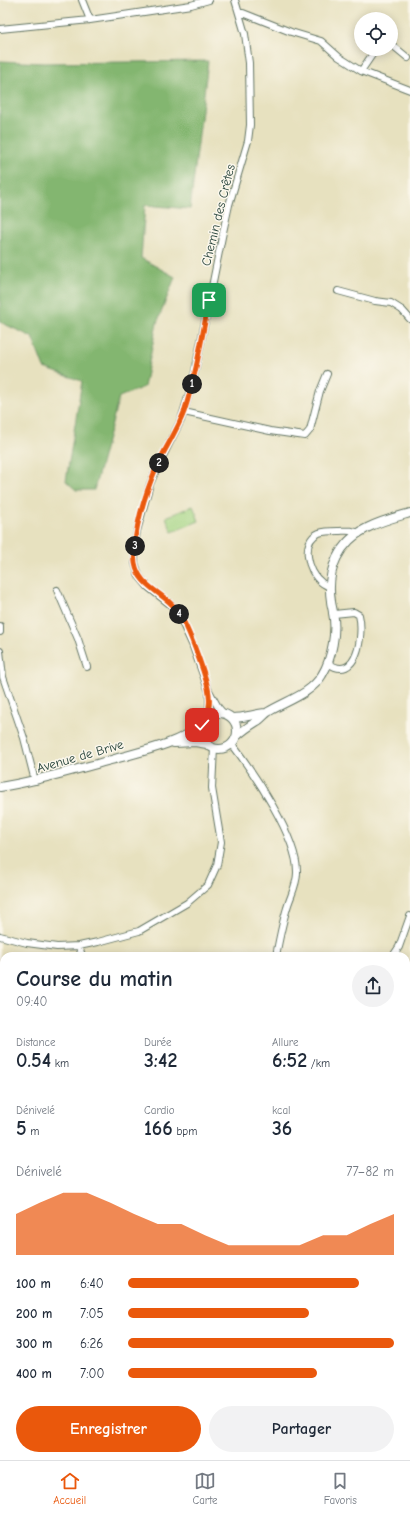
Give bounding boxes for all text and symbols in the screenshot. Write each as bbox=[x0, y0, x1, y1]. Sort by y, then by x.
map controls bbox=[354, 12, 398, 56]
button: locate bbox=[354, 12, 398, 56]
street label: Chemin des Crêtes bbox=[198, 163, 238, 267]
pin bbox=[192, 283, 226, 317]
icon: arrive bbox=[198, 289, 220, 311]
pin: 1 bbox=[182, 374, 202, 394]
text: 1 bbox=[190, 377, 194, 390]
pin: 2 bbox=[149, 453, 169, 473]
text: 2 bbox=[156, 456, 162, 469]
pin: 3 bbox=[125, 536, 145, 556]
text: 3 bbox=[132, 539, 138, 552]
pin: 4 bbox=[169, 604, 189, 624]
text: 4 bbox=[176, 607, 182, 620]
pin bbox=[185, 708, 219, 742]
icon: check bbox=[191, 714, 213, 736]
street label: Avenue de Brive bbox=[35, 736, 126, 776]
button: share bbox=[352, 965, 394, 1007]
text: Course du matin bbox=[16, 966, 173, 992]
text: 09:40 bbox=[16, 994, 47, 1009]
text: Distance bbox=[16, 1036, 55, 1049]
text: Durée bbox=[144, 1036, 172, 1049]
text: Allure bbox=[272, 1036, 299, 1049]
text: 0.54 bbox=[16, 1049, 51, 1072]
text: 3:42 bbox=[144, 1049, 177, 1072]
text: 6:52 bbox=[272, 1049, 307, 1072]
text: km bbox=[51, 1057, 69, 1070]
text: /km bbox=[307, 1057, 330, 1070]
text: Dénivelé bbox=[16, 1104, 55, 1117]
text: Cardio bbox=[144, 1104, 175, 1117]
text: kcal bbox=[272, 1104, 290, 1117]
text: 5 bbox=[16, 1117, 27, 1140]
text: 166 bbox=[144, 1117, 173, 1140]
text: 36 bbox=[272, 1117, 292, 1140]
text: m bbox=[27, 1125, 39, 1138]
text: bpm bbox=[173, 1125, 197, 1138]
text: Dénivelé bbox=[16, 1164, 62, 1179]
text: 77–82 m bbox=[346, 1164, 394, 1179]
text: 100 m bbox=[16, 1276, 51, 1291]
text: 6:40 bbox=[80, 1276, 104, 1291]
text: 200 m bbox=[16, 1306, 52, 1321]
text: 7:05 bbox=[80, 1306, 103, 1321]
text: 300 m bbox=[16, 1336, 52, 1351]
text: 6:26 bbox=[80, 1336, 103, 1351]
text: 400 m bbox=[16, 1366, 52, 1381]
text: 7:00 bbox=[80, 1366, 104, 1381]
button: Enregistrer bbox=[16, 1406, 201, 1452]
button: Partager bbox=[209, 1406, 394, 1452]
tab: Accueil bbox=[53, 1470, 86, 1507]
tab: Carte bbox=[192, 1470, 218, 1507]
tab: Favoris bbox=[324, 1470, 357, 1507]

